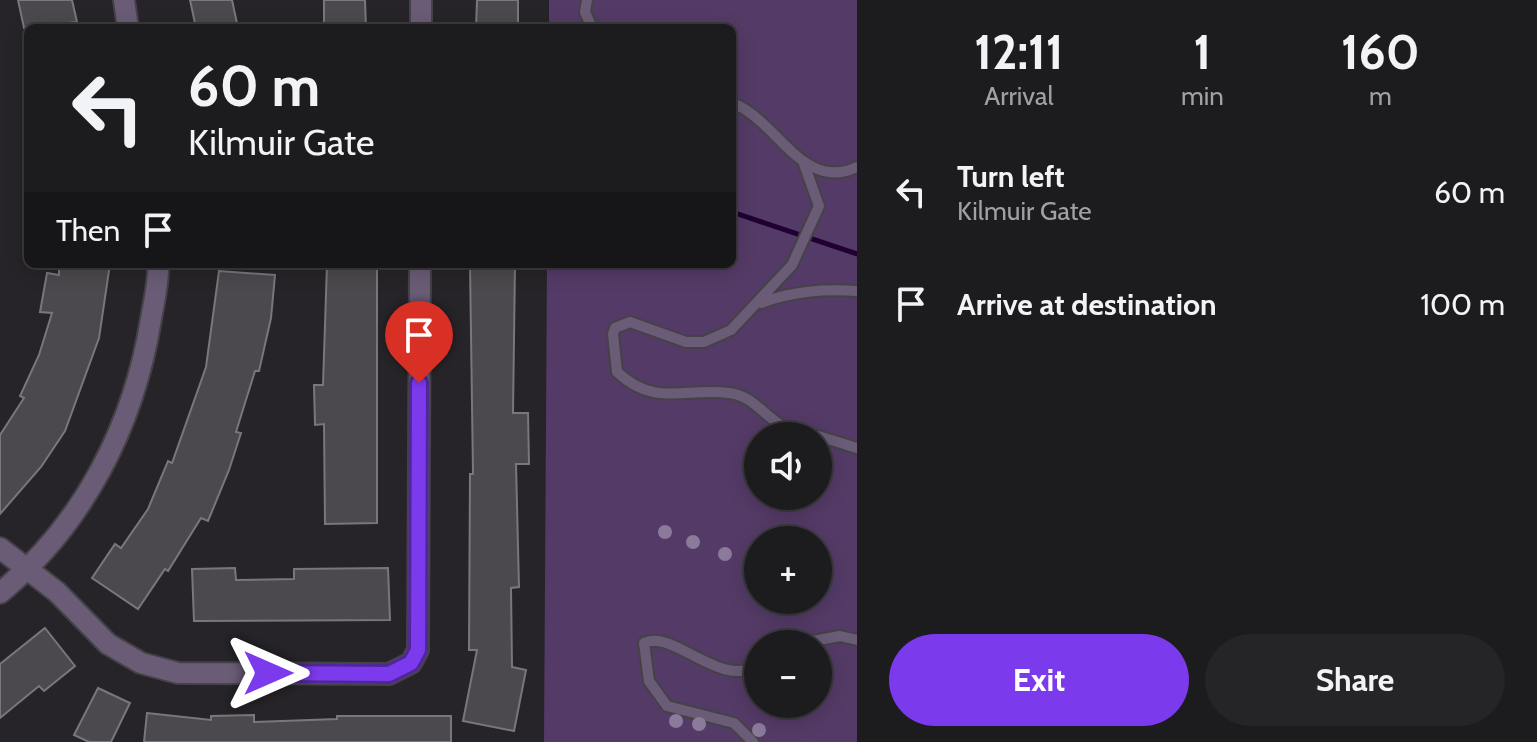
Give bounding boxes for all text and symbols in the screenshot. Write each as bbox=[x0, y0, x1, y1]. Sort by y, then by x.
text: 12:11 bbox=[974, 23, 1064, 81]
text: 1 bbox=[1193, 23, 1211, 81]
text: 160 bbox=[1341, 23, 1420, 81]
text: 60 m bbox=[188, 52, 320, 120]
icon: left bbox=[56, 56, 160, 160]
text: Arrival bbox=[984, 80, 1054, 112]
text: min bbox=[1181, 80, 1224, 112]
text: m bbox=[1369, 80, 1392, 112]
text: Kilmuir Gate bbox=[188, 120, 374, 164]
text: Turn left bbox=[957, 158, 1065, 195]
icon: left bbox=[889, 170, 933, 214]
text: 60 m bbox=[1434, 174, 1505, 211]
text: Kilmuir Gate bbox=[957, 195, 1092, 227]
icon: arrive bbox=[136, 208, 180, 252]
text: Then bbox=[56, 212, 120, 249]
icon: arrive bbox=[889, 282, 933, 326]
text: Arrive at destination bbox=[957, 286, 1217, 323]
text: 100 m bbox=[1420, 286, 1505, 323]
pin bbox=[385, 301, 453, 383]
icon: arrive bbox=[397, 313, 441, 357]
map controls bbox=[744, 422, 832, 718]
button: sound bbox=[744, 422, 832, 510]
button: + bbox=[744, 526, 832, 614]
button: − bbox=[744, 630, 832, 718]
position arrow bbox=[226, 631, 310, 715]
button: Exit bbox=[889, 634, 1189, 726]
button: Share bbox=[1205, 634, 1505, 726]

